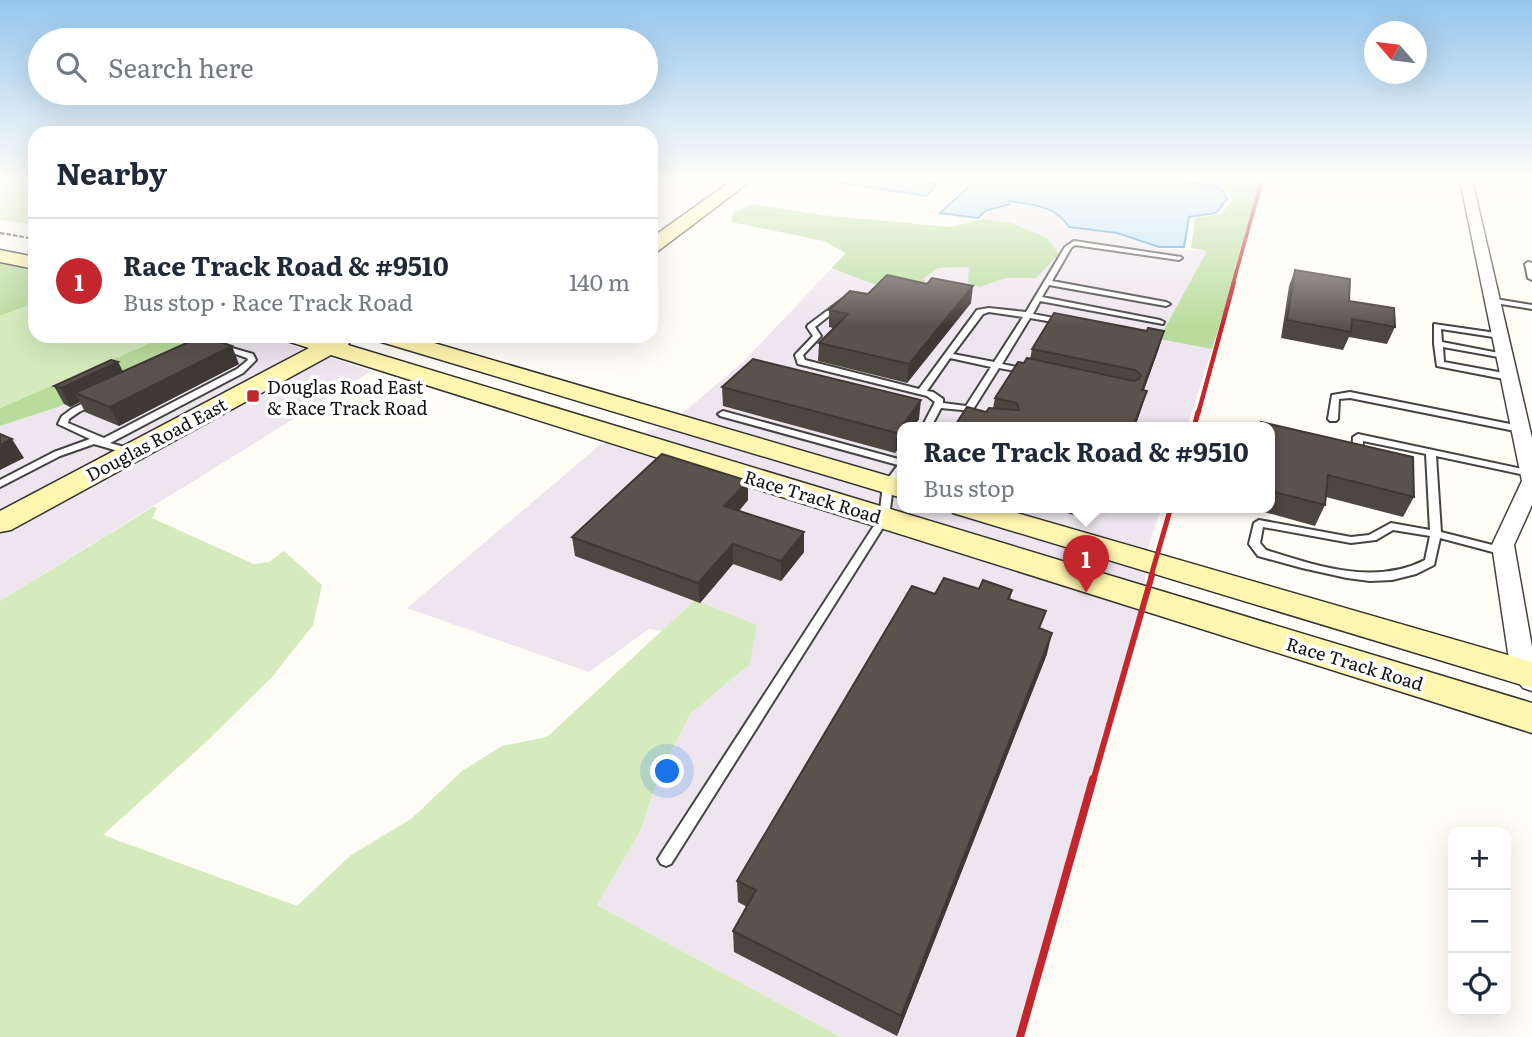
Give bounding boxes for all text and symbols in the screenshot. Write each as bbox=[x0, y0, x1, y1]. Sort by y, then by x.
north arrow bbox=[1364, 21, 1427, 84]
search box bbox=[28, 28, 658, 105]
text: Search here bbox=[108, 47, 254, 86]
icon: search bbox=[52, 48, 90, 86]
text: Nearby bbox=[56, 150, 167, 194]
text: Race Track Road & #9510 bbox=[123, 245, 449, 284]
text: 1 bbox=[74, 264, 84, 298]
text: 140 m bbox=[569, 264, 630, 298]
text: Bus stop · Race Track Road bbox=[123, 284, 413, 318]
place label: Douglas Road East & Race Track Road bbox=[267, 373, 427, 421]
marker: Douglas Road East & Race Track Road bbox=[245, 388, 261, 404]
street label: Douglas Road East bbox=[81, 390, 232, 488]
popup bbox=[897, 422, 1275, 513]
text: Race Track Road & #9510 bbox=[923, 431, 1249, 470]
street label: Race Track Road bbox=[741, 462, 885, 530]
text: Bus stop bbox=[923, 470, 1015, 504]
pin: 1 bbox=[1063, 535, 1109, 593]
street label: Race Track Road bbox=[1283, 629, 1427, 697]
your location bbox=[650, 754, 684, 788]
map controls bbox=[1448, 827, 1511, 1016]
button: + bbox=[1448, 827, 1511, 890]
button: − bbox=[1448, 890, 1511, 953]
button: locate bbox=[1448, 953, 1511, 1016]

